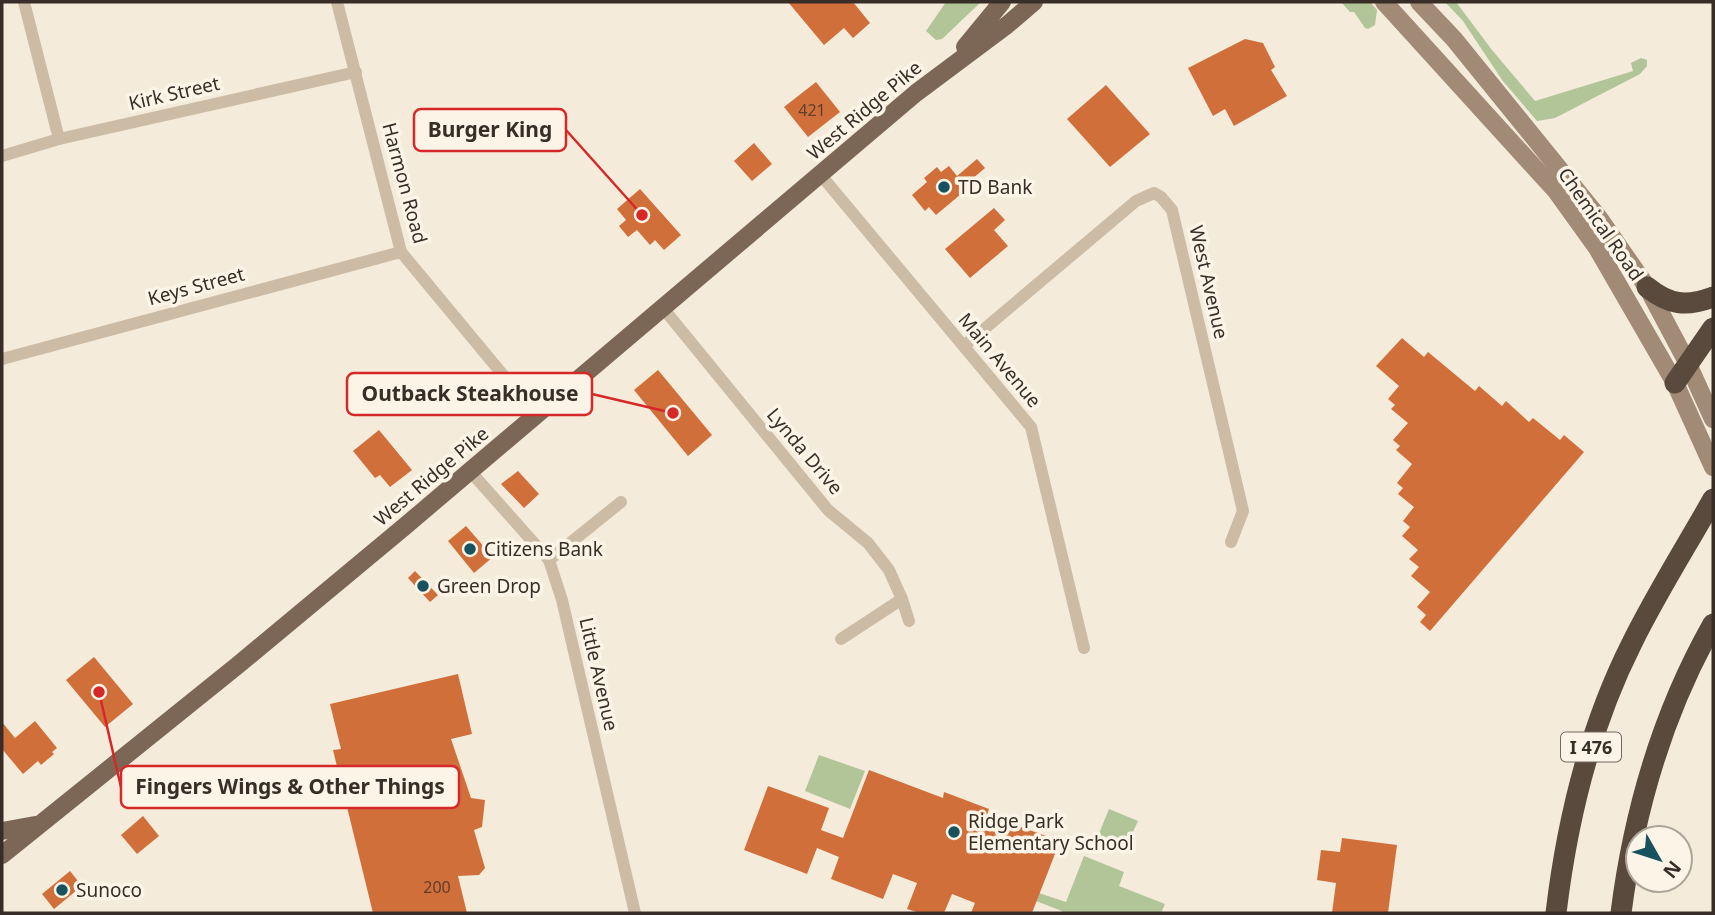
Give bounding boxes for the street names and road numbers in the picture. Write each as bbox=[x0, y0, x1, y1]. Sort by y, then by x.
street label: West Ridge Pike bbox=[801, 54, 927, 166]
street label: Kirk Street bbox=[126, 70, 222, 116]
street label: Harmon Road bbox=[376, 120, 434, 246]
street label: Chemical Road bbox=[1552, 162, 1650, 286]
street label: West Avenue bbox=[1183, 223, 1235, 341]
street label: Keys Street bbox=[145, 261, 247, 311]
street label: Main Avenue bbox=[953, 307, 1047, 413]
street label: Lynda Drive bbox=[761, 402, 849, 500]
street label: West Ridge Pike bbox=[368, 420, 494, 532]
street label: Little Avenue bbox=[573, 615, 625, 733]
road number: I 476 bbox=[1561, 732, 1621, 762]

